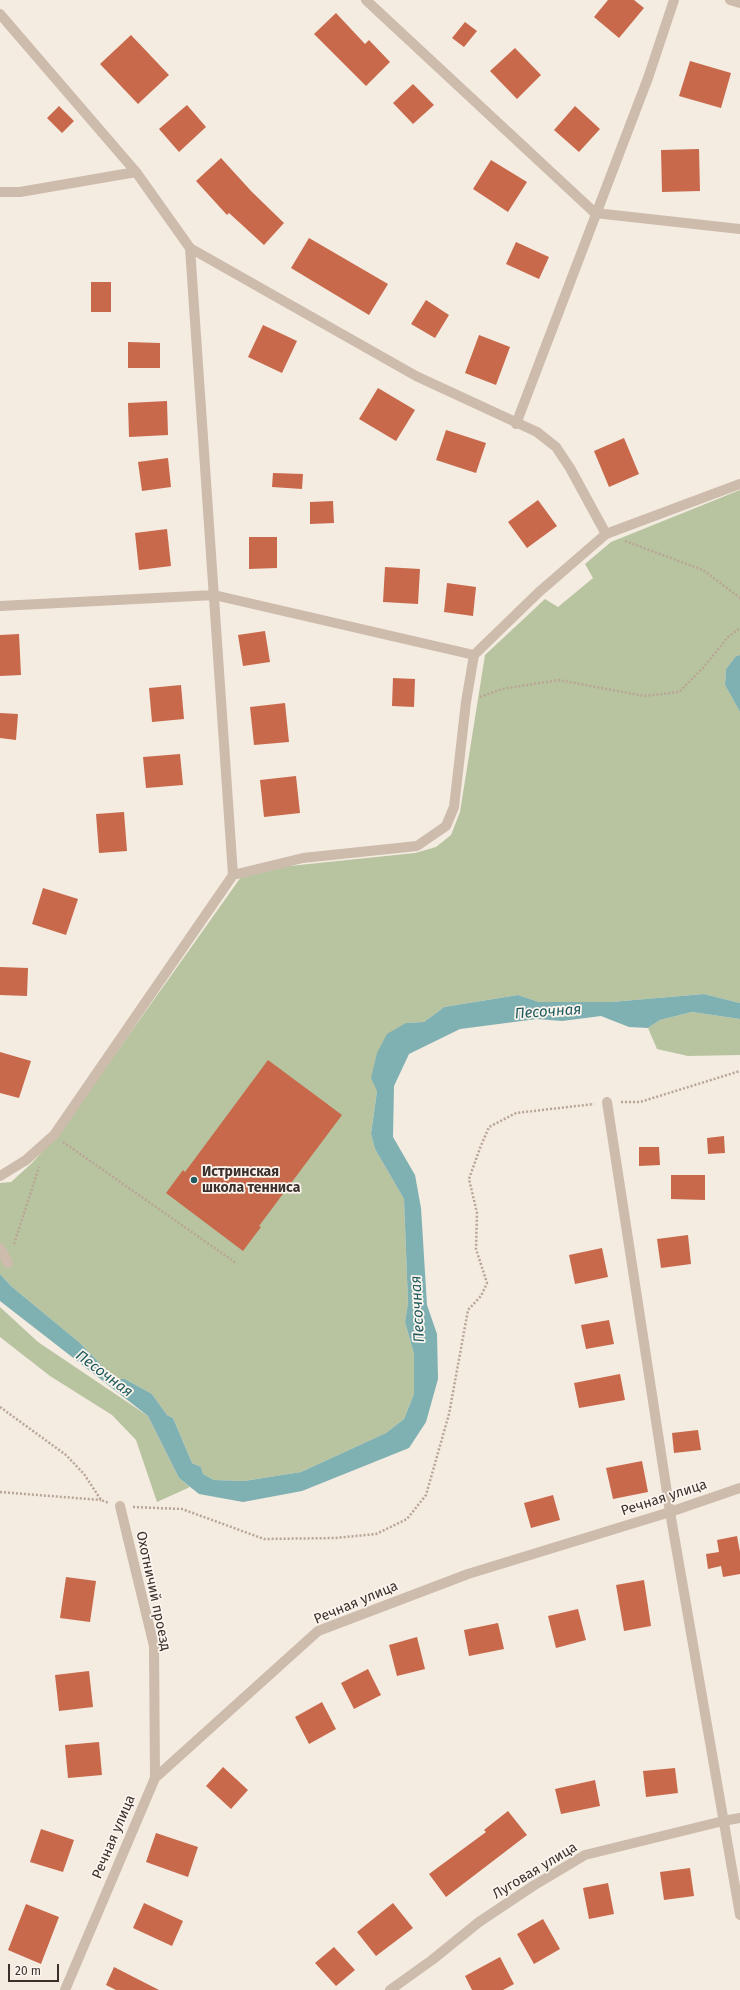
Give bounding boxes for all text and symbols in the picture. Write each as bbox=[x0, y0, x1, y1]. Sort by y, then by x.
water label: Песочная bbox=[514, 1001, 582, 1023]
place label: Истринская школа тенниса bbox=[202, 1164, 300, 1196]
marker: Истринская школа тенниса bbox=[189, 1175, 199, 1185]
water label: Песочная bbox=[407, 1275, 429, 1343]
water label: Песочная bbox=[72, 1347, 136, 1401]
street label: Речная улица bbox=[619, 1476, 709, 1520]
street label: Охотничий проезд bbox=[132, 1530, 174, 1652]
street label: Речная улица bbox=[312, 1578, 400, 1628]
street label: Речная улица bbox=[89, 1793, 139, 1881]
street label: Луговая улица bbox=[490, 1839, 580, 1903]
scale bar bbox=[10, 1956, 61, 1982]
text: 20 m bbox=[15, 1964, 41, 1978]

